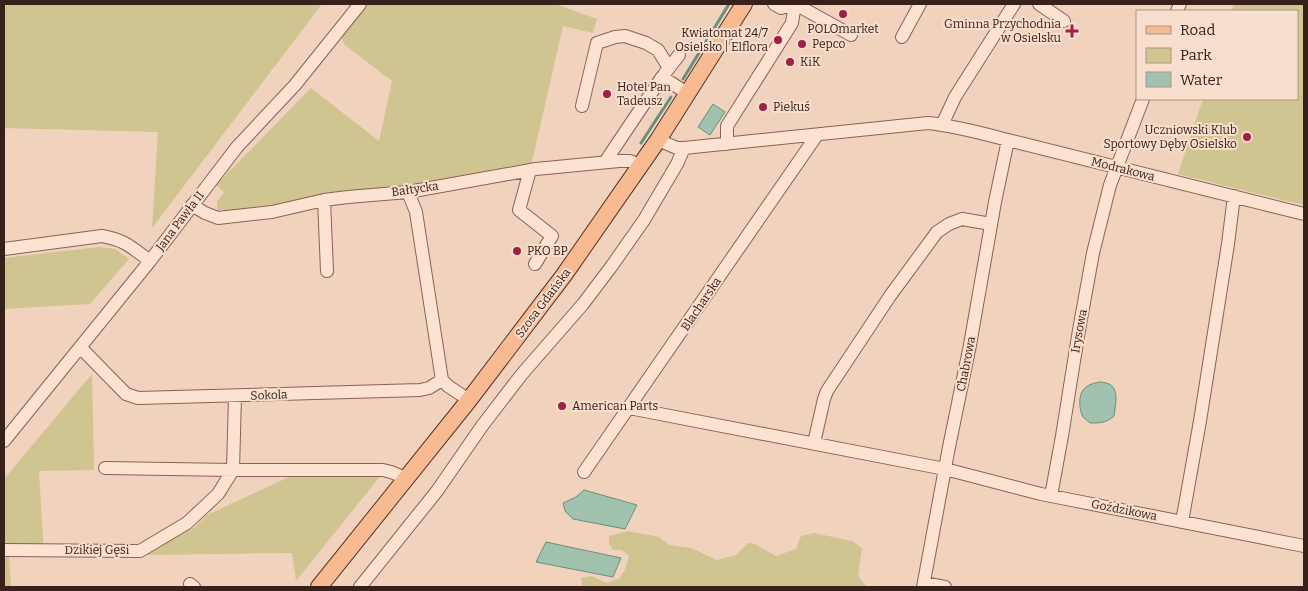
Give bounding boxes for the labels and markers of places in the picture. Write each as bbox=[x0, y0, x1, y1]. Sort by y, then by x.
marker: POLOmarket bbox=[837, 8, 849, 20]
place label: Gminna Przychodnia w Osielsku bbox=[944, 17, 1062, 45]
place label: POLOmarket bbox=[807, 22, 879, 36]
marker: Gminna Przychodnia w Osielsku bbox=[1065, 24, 1079, 38]
place label: Kwiatomat 24/7 Osielsko | Elflora bbox=[675, 26, 768, 54]
marker: Kwiatomat 24/7 Osielsko | Elflora bbox=[772, 34, 784, 46]
place label: Pepco bbox=[812, 37, 846, 51]
marker: Pepco bbox=[796, 38, 808, 50]
place label: KiK bbox=[800, 55, 821, 69]
marker: KiK bbox=[784, 56, 796, 68]
place label: Hotel Pan Tadeusz bbox=[617, 80, 671, 108]
marker: Hotel Pan Tadeusz bbox=[601, 88, 613, 100]
place label: Piekuś bbox=[773, 100, 810, 114]
marker: Piekuś bbox=[757, 101, 769, 113]
place label: Uczniowski Klub Sportowy Dęby Osielsko bbox=[1104, 123, 1237, 151]
marker: Uczniowski Klub Sportowy Dęby Osielsko bbox=[1241, 131, 1253, 143]
place label: PKO BP bbox=[527, 244, 568, 258]
marker: PKO BP bbox=[511, 245, 523, 257]
place label: American Parts bbox=[572, 399, 658, 413]
marker: American Parts bbox=[556, 400, 568, 412]

